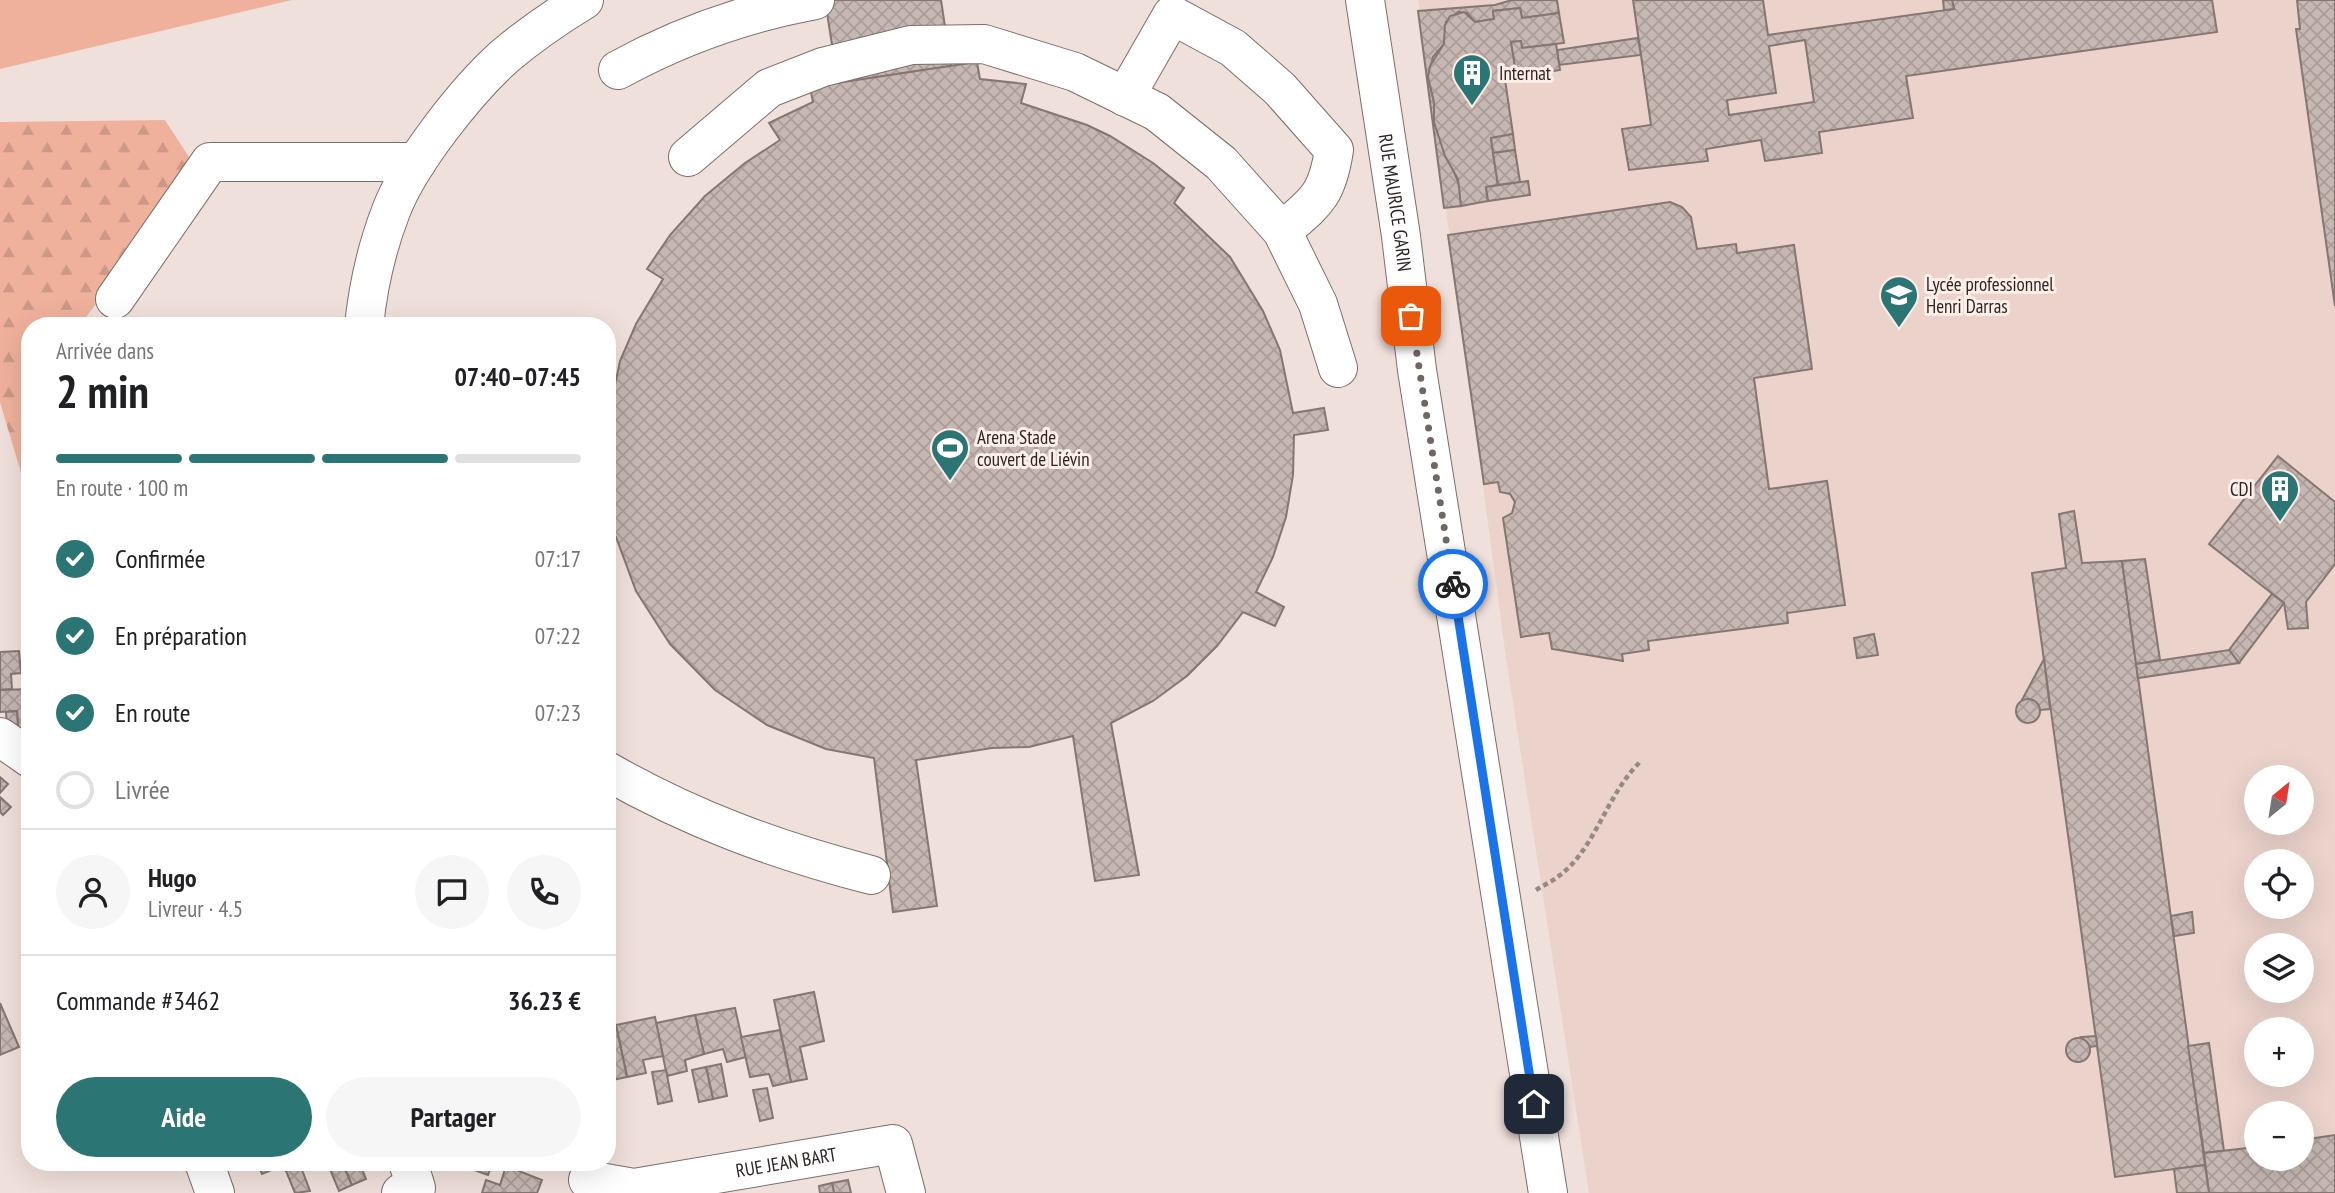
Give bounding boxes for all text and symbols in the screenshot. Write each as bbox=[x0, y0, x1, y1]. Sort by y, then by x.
building icon: Internat bbox=[1451, 52, 1493, 107]
place label: Internat bbox=[1499, 61, 1552, 85]
street label: RUE MAURICE GARIN bbox=[1374, 132, 1417, 273]
place label: Lycée professionnel Henri Darras bbox=[1926, 272, 2054, 318]
school or university icon: Lycée professionnel Henri Darras bbox=[1878, 274, 1920, 329]
pin bbox=[1381, 286, 1441, 346]
icon: bag bbox=[1392, 297, 1430, 335]
text: Arrivée dans bbox=[56, 336, 154, 365]
text: 07:40–07:45 bbox=[454, 360, 581, 393]
text: 2 min bbox=[56, 361, 149, 421]
place label: Arena Stade couvert de Liévin bbox=[977, 425, 1090, 471]
sports icon: Arena Stade couvert de Liévin bbox=[929, 427, 971, 482]
building icon: CDI bbox=[2259, 468, 2301, 523]
text: En route · 100 m bbox=[56, 473, 188, 502]
place label: CDI bbox=[2230, 477, 2253, 501]
icon: check bbox=[56, 540, 94, 578]
text: Confirmée bbox=[115, 542, 206, 575]
text: 07:17 bbox=[535, 544, 581, 573]
courier bbox=[1418, 549, 1488, 619]
icon: bike bbox=[1434, 565, 1472, 603]
icon: check bbox=[56, 617, 94, 655]
text: En préparation bbox=[115, 619, 247, 652]
text: 07:22 bbox=[535, 621, 581, 650]
icon: check bbox=[56, 694, 94, 732]
text: En route bbox=[115, 696, 190, 729]
text: 07:23 bbox=[535, 698, 581, 727]
north arrow bbox=[2244, 765, 2314, 835]
map controls bbox=[2244, 765, 2314, 1171]
text: Livrée bbox=[115, 773, 170, 806]
button: locate bbox=[2244, 849, 2314, 919]
button: person bbox=[56, 855, 130, 929]
button: chat bbox=[415, 855, 489, 929]
button: phone bbox=[507, 855, 581, 929]
text: Hugo bbox=[148, 861, 197, 894]
text: Livreur · 4.5 bbox=[148, 894, 243, 923]
button: layers bbox=[2244, 933, 2314, 1003]
text: Commande #3462 bbox=[56, 984, 220, 1017]
text: 36.23 € bbox=[508, 984, 581, 1017]
button: + bbox=[2244, 1017, 2314, 1087]
pin bbox=[1504, 1074, 1564, 1134]
button: Aide bbox=[56, 1077, 312, 1157]
button: Partager bbox=[326, 1077, 581, 1157]
icon: home bbox=[1515, 1085, 1553, 1123]
button: − bbox=[2244, 1101, 2314, 1171]
street label: RUE JEAN BART bbox=[734, 1142, 839, 1183]

